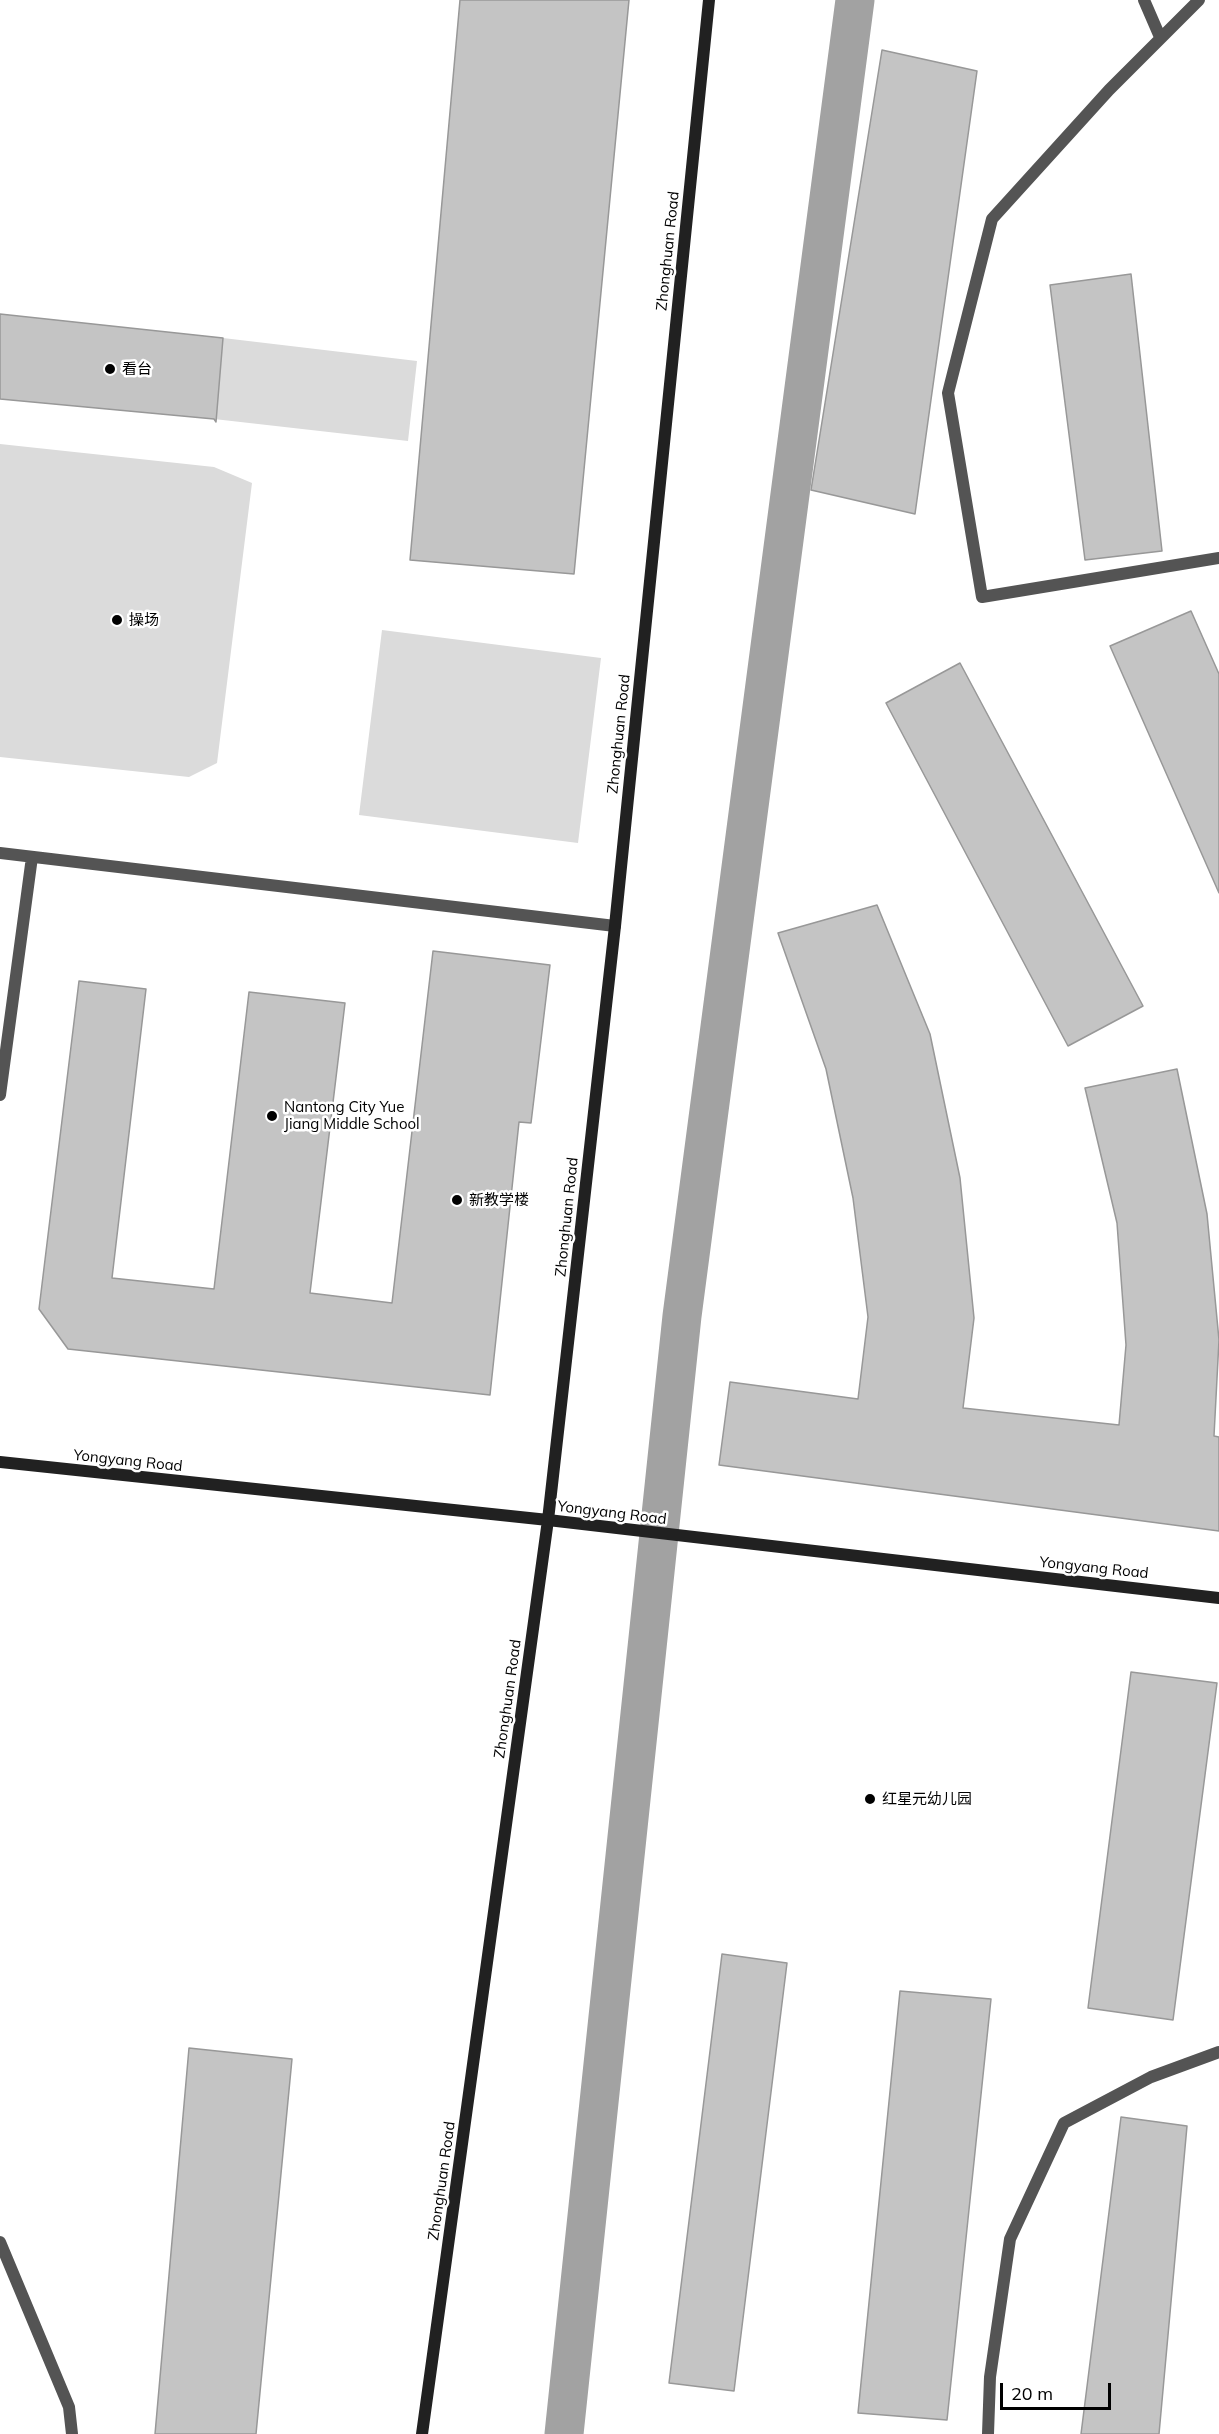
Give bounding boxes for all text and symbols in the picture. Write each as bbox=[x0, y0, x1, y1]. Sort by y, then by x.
street label: Zhonghuan Road bbox=[653, 190, 683, 312]
place label: 看台 bbox=[122, 360, 152, 378]
marker: 看台 bbox=[103, 362, 117, 376]
place label: 操场 bbox=[129, 611, 159, 629]
marker: 操场 bbox=[110, 613, 124, 627]
street label: Zhonghuan Road bbox=[604, 673, 634, 795]
place label: Nantong City Yue Jiang Middle School bbox=[284, 1098, 420, 1133]
marker: Nantong City Yue Jiang Middle School bbox=[265, 1109, 279, 1123]
street label: Zhonghuan Road bbox=[552, 1156, 582, 1278]
place label: 新教学楼 bbox=[469, 1191, 529, 1209]
marker: 新教学楼 bbox=[450, 1193, 464, 1207]
street label: Yongyang Road bbox=[73, 1446, 183, 1476]
street label: Yongyang Road bbox=[556, 1497, 668, 1529]
street label: Yongyang Road bbox=[1039, 1553, 1149, 1583]
street label: Zhonghuan Road bbox=[491, 1638, 525, 1760]
place label: 红星元幼儿园 bbox=[882, 1790, 972, 1808]
marker: 红星元幼儿园 bbox=[863, 1792, 877, 1806]
street label: Zhonghuan Road bbox=[425, 2120, 459, 2242]
scale bar bbox=[1003, 2371, 1114, 2409]
text: 20 m bbox=[1011, 2382, 1053, 2405]

